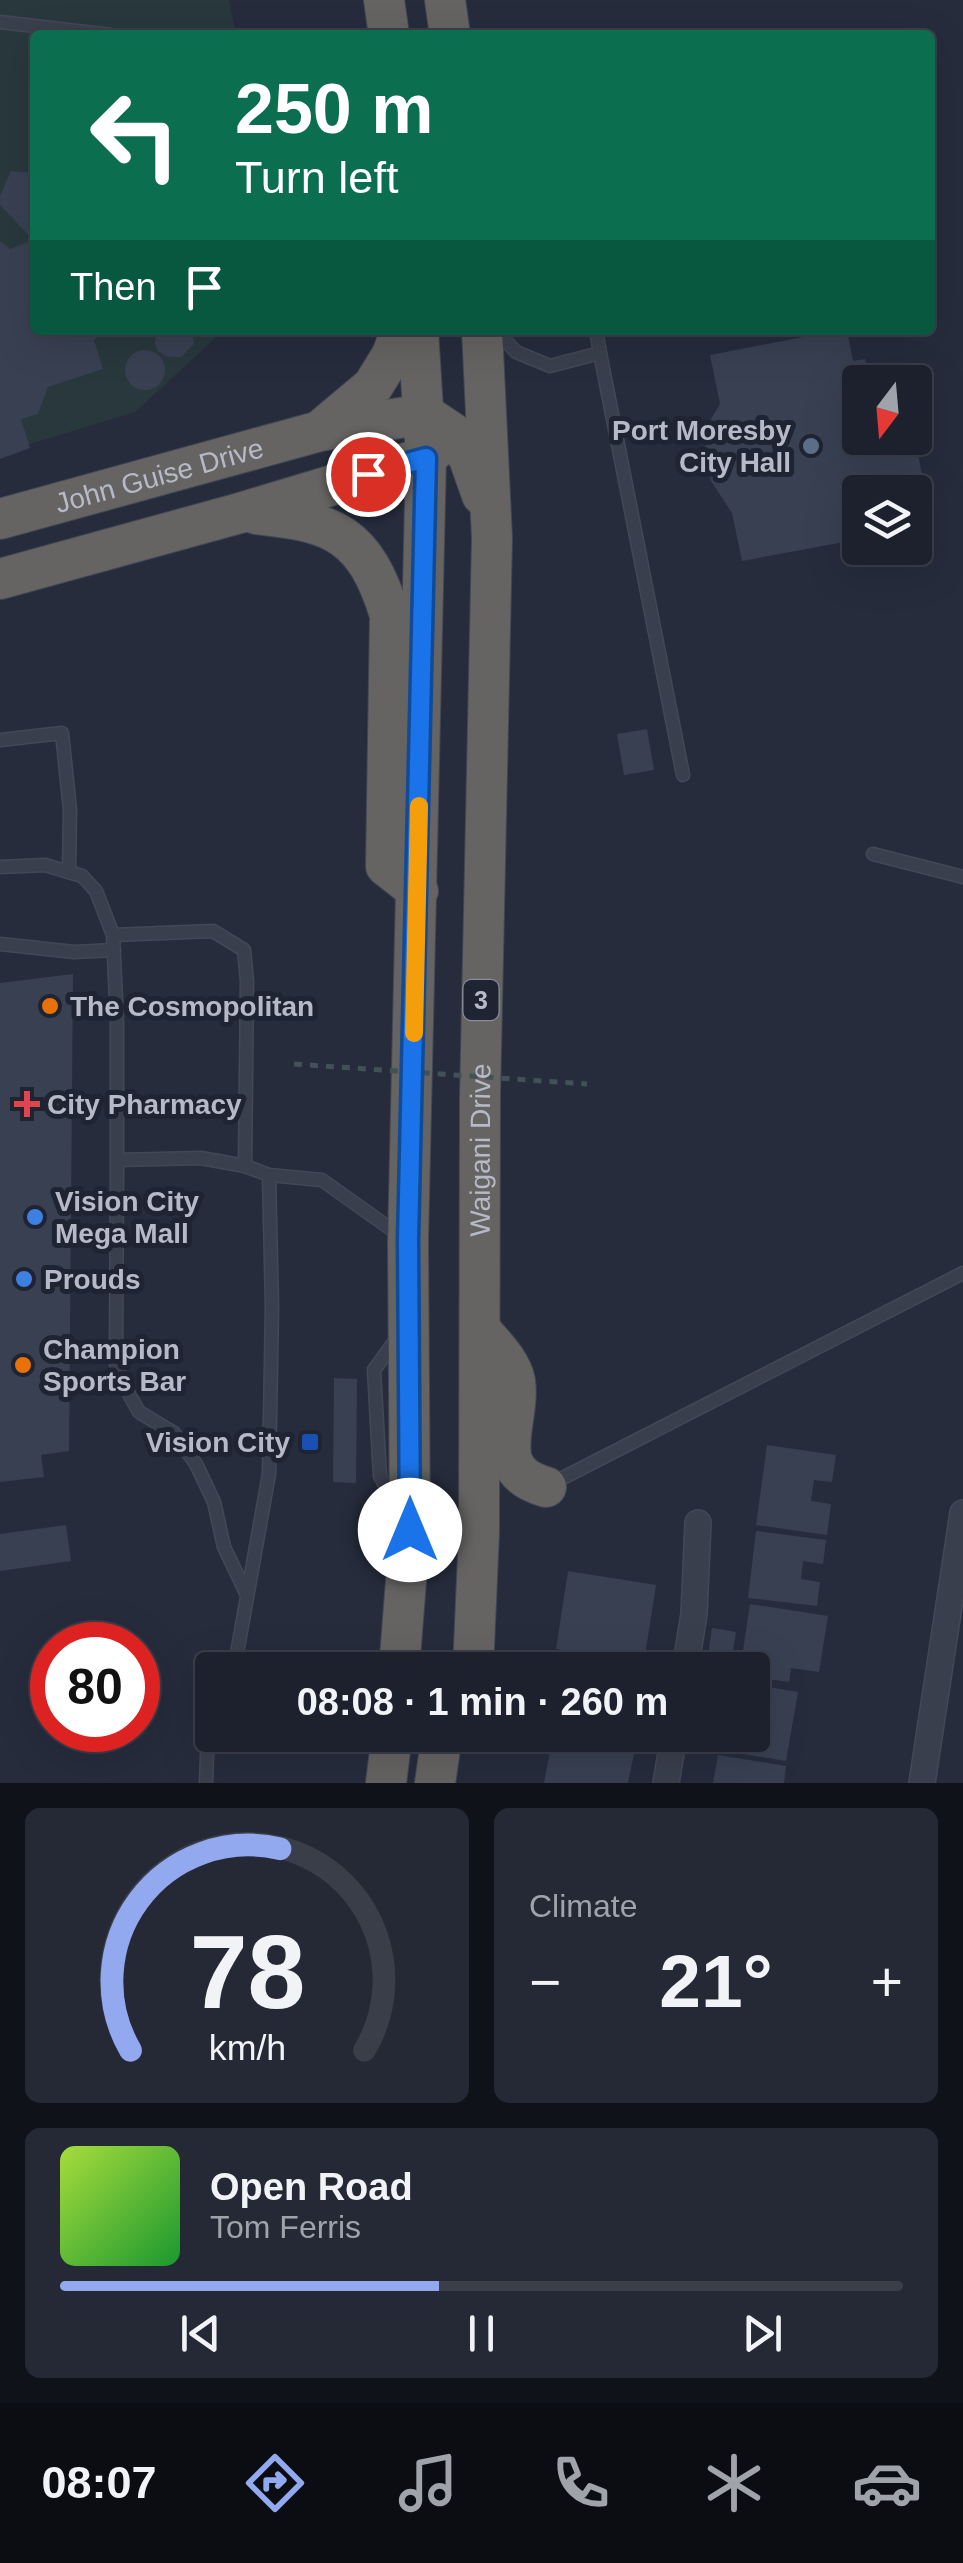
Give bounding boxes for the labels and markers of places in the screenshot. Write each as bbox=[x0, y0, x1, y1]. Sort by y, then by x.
place label: Port Moresby City Hall bbox=[612, 415, 791, 478]
pin bbox=[326, 432, 411, 517]
marker: Port Moresby City Hall bbox=[800, 435, 822, 457]
place label: The Cosmopolitan bbox=[70, 991, 314, 1022]
marker: The Cosmopolitan bbox=[39, 995, 61, 1017]
place label: City Pharmacy bbox=[47, 1089, 242, 1120]
marker: City Pharmacy bbox=[16, 1093, 38, 1115]
place label: Vision City Mega Mall bbox=[55, 1186, 200, 1249]
marker: Vision City Mega Mall bbox=[24, 1206, 46, 1228]
place label: Prouds bbox=[44, 1264, 140, 1295]
marker: Prouds bbox=[13, 1268, 35, 1290]
place label: Champion Sports Bar bbox=[43, 1334, 186, 1397]
marker: Champion Sports Bar bbox=[12, 1354, 34, 1376]
place label: Vision City bbox=[146, 1427, 290, 1458]
marker: Vision City bbox=[299, 1431, 321, 1453]

